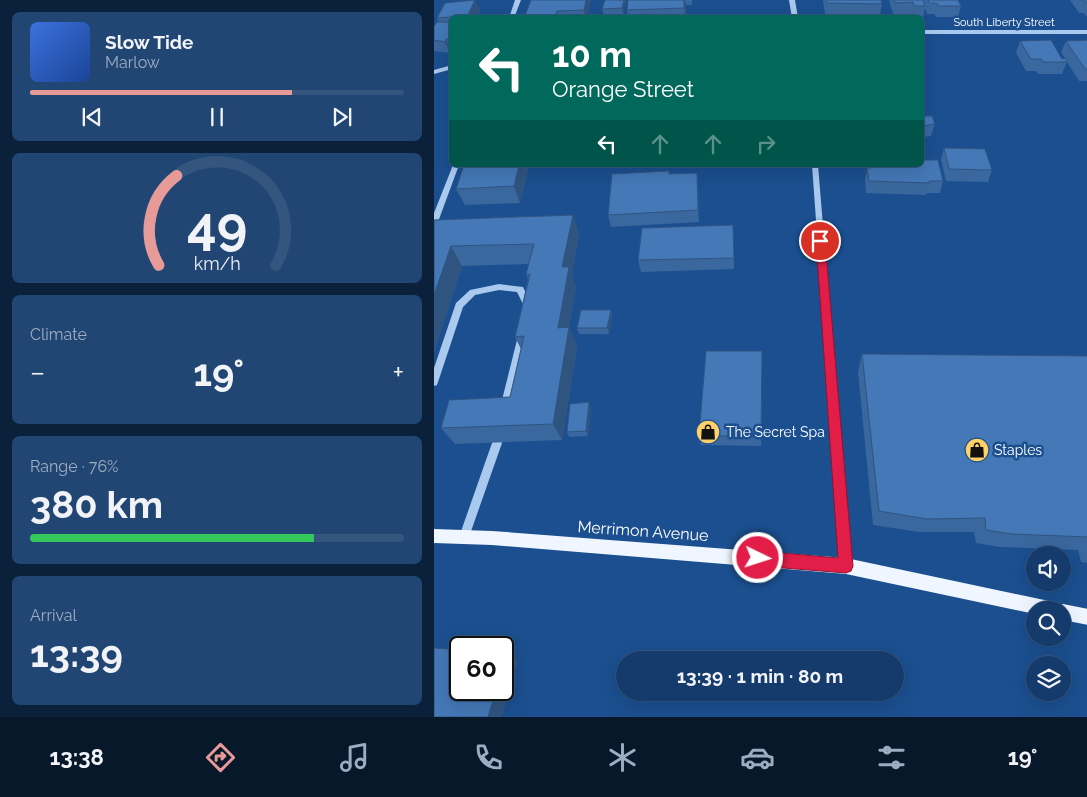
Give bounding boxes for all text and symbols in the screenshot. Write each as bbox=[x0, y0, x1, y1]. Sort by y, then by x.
street label: South Liberty Street bbox=[953, 16, 1055, 29]
text: Slow Tide bbox=[105, 31, 194, 53]
text: 10 m bbox=[552, 34, 632, 75]
icon: left bbox=[469, 35, 534, 100]
text: Marlow bbox=[105, 53, 160, 72]
text: Orange Street bbox=[552, 76, 694, 102]
icon: previous bbox=[78, 103, 106, 131]
icon: pause bbox=[203, 103, 231, 131]
icon: next bbox=[328, 103, 356, 131]
icon: left bbox=[593, 130, 621, 158]
icon: ahead bbox=[646, 130, 674, 158]
icon: ahead bbox=[699, 130, 727, 158]
icon: right bbox=[752, 130, 780, 158]
text: 49 bbox=[187, 195, 247, 256]
pin bbox=[799, 220, 841, 262]
icon: arrive bbox=[806, 227, 834, 255]
text: km/h bbox=[193, 253, 241, 274]
text: Climate bbox=[30, 325, 87, 344]
text: 19° bbox=[193, 350, 244, 395]
text: − bbox=[30, 356, 45, 389]
text: + bbox=[392, 356, 404, 389]
shop icon: The Secret Spa bbox=[695, 419, 721, 445]
place label: The Secret Spa bbox=[726, 424, 825, 440]
shop icon: Staples bbox=[964, 437, 990, 463]
place label: Staples bbox=[994, 442, 1042, 458]
text: Range · 76% bbox=[30, 457, 118, 476]
text: 380 km bbox=[30, 482, 163, 527]
street label: Merrimon Avenue bbox=[577, 517, 709, 545]
position arrow bbox=[731, 531, 783, 583]
map controls bbox=[1026, 546, 1071, 701]
button: sound bbox=[1026, 546, 1071, 591]
button: search bbox=[1026, 601, 1071, 646]
text: Arrival bbox=[30, 606, 77, 625]
text: 13:39 bbox=[30, 631, 123, 676]
speed limit sign: 60 bbox=[449, 636, 514, 701]
button: layers bbox=[1026, 656, 1071, 701]
text: 13:39 · 1 min · 80 m bbox=[677, 665, 843, 687]
icon: directions bbox=[203, 740, 238, 775]
icon: music bbox=[337, 740, 372, 775]
icon: phone bbox=[471, 740, 506, 775]
icon: climate bbox=[605, 740, 640, 775]
icon: car bbox=[740, 740, 775, 775]
icon: filters bbox=[874, 740, 909, 775]
text: 13:38 bbox=[50, 744, 104, 770]
text: 19° bbox=[1008, 744, 1037, 770]

